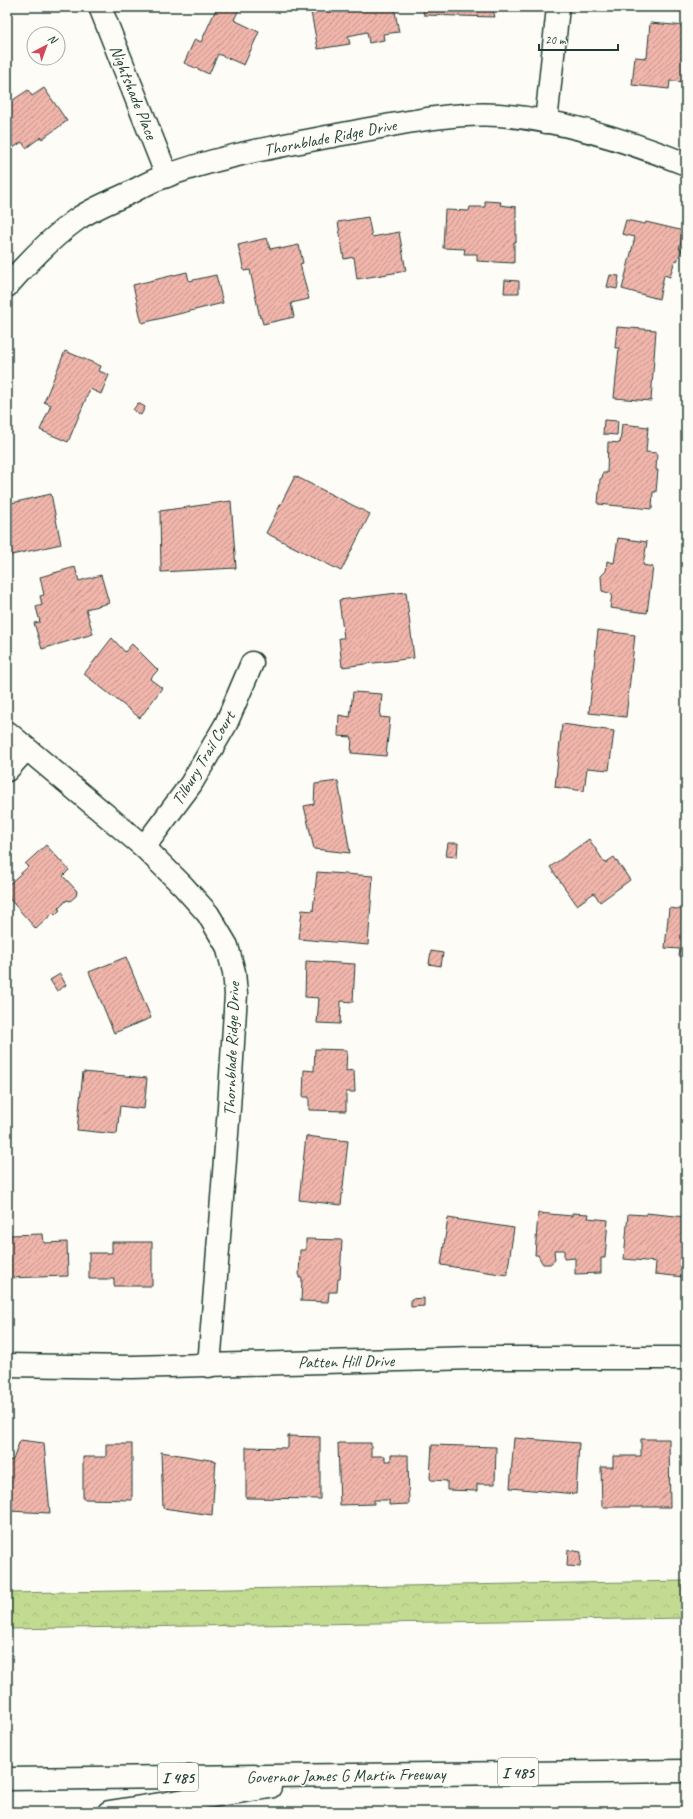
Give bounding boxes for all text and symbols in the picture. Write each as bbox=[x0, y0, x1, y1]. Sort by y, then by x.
north arrow bbox=[26, 26, 66, 66]
scale bar bbox=[539, 26, 618, 52]
text: N bbox=[45, 31, 61, 47]
text: 20 m bbox=[545, 32, 567, 48]
street label: Nightshade Place bbox=[105, 42, 162, 144]
street label: Thornblade Ridge Drive bbox=[262, 114, 399, 161]
street label: Tilbury Trail Court bbox=[167, 705, 241, 809]
street label: Thornblade Ridge Drive bbox=[219, 980, 244, 1116]
street label: Patten Hill Drive bbox=[298, 1350, 396, 1373]
road number: I 485 bbox=[498, 1758, 538, 1786]
road number: I 485 bbox=[158, 1763, 198, 1791]
street label: Governor James G Martin Freeway bbox=[246, 1763, 447, 1788]

